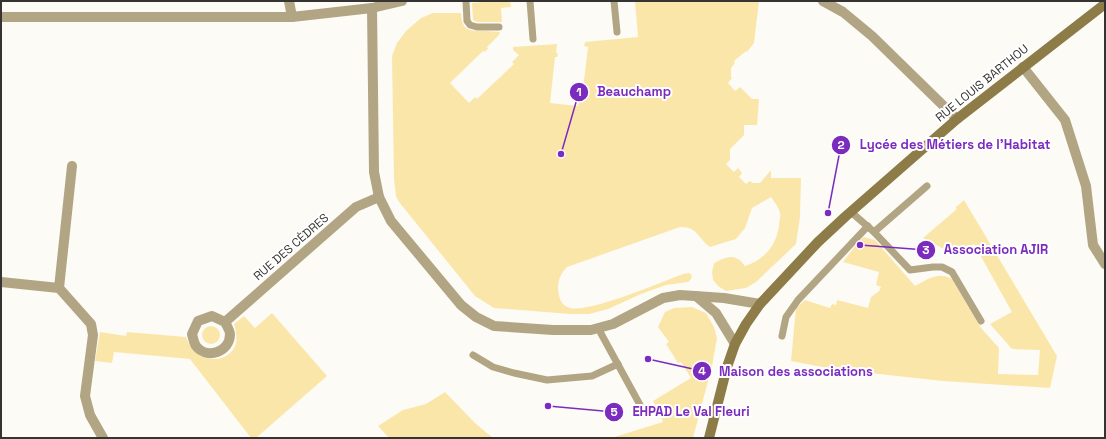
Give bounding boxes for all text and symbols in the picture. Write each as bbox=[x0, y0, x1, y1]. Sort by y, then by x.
street label: RUE LOUIS BARTHOU bbox=[932, 41, 1032, 125]
callout: Beauchamp bbox=[569, 79, 679, 104]
text: Beauchamp bbox=[597, 83, 671, 100]
text: 1 bbox=[576, 84, 582, 100]
callout: Lycée des Métiers de l'Habitat bbox=[831, 132, 1058, 157]
text: Lycée des Métiers de l'Habitat bbox=[860, 136, 1050, 153]
text: 2 bbox=[837, 137, 845, 153]
street label: RUE DES CÈDRES bbox=[250, 210, 332, 284]
callout: Association AJIR bbox=[916, 237, 1057, 262]
text: Association AJIR bbox=[944, 241, 1048, 258]
text: 3 bbox=[922, 242, 930, 258]
callout: Maison des associations bbox=[692, 359, 881, 384]
text: 4 bbox=[698, 363, 706, 379]
text: Maison des associations bbox=[719, 363, 873, 380]
callout: EHPAD Le Val Fleuri bbox=[604, 399, 758, 424]
text: EHPAD Le Val Fleuri bbox=[632, 403, 750, 420]
text: 5 bbox=[610, 404, 618, 420]

